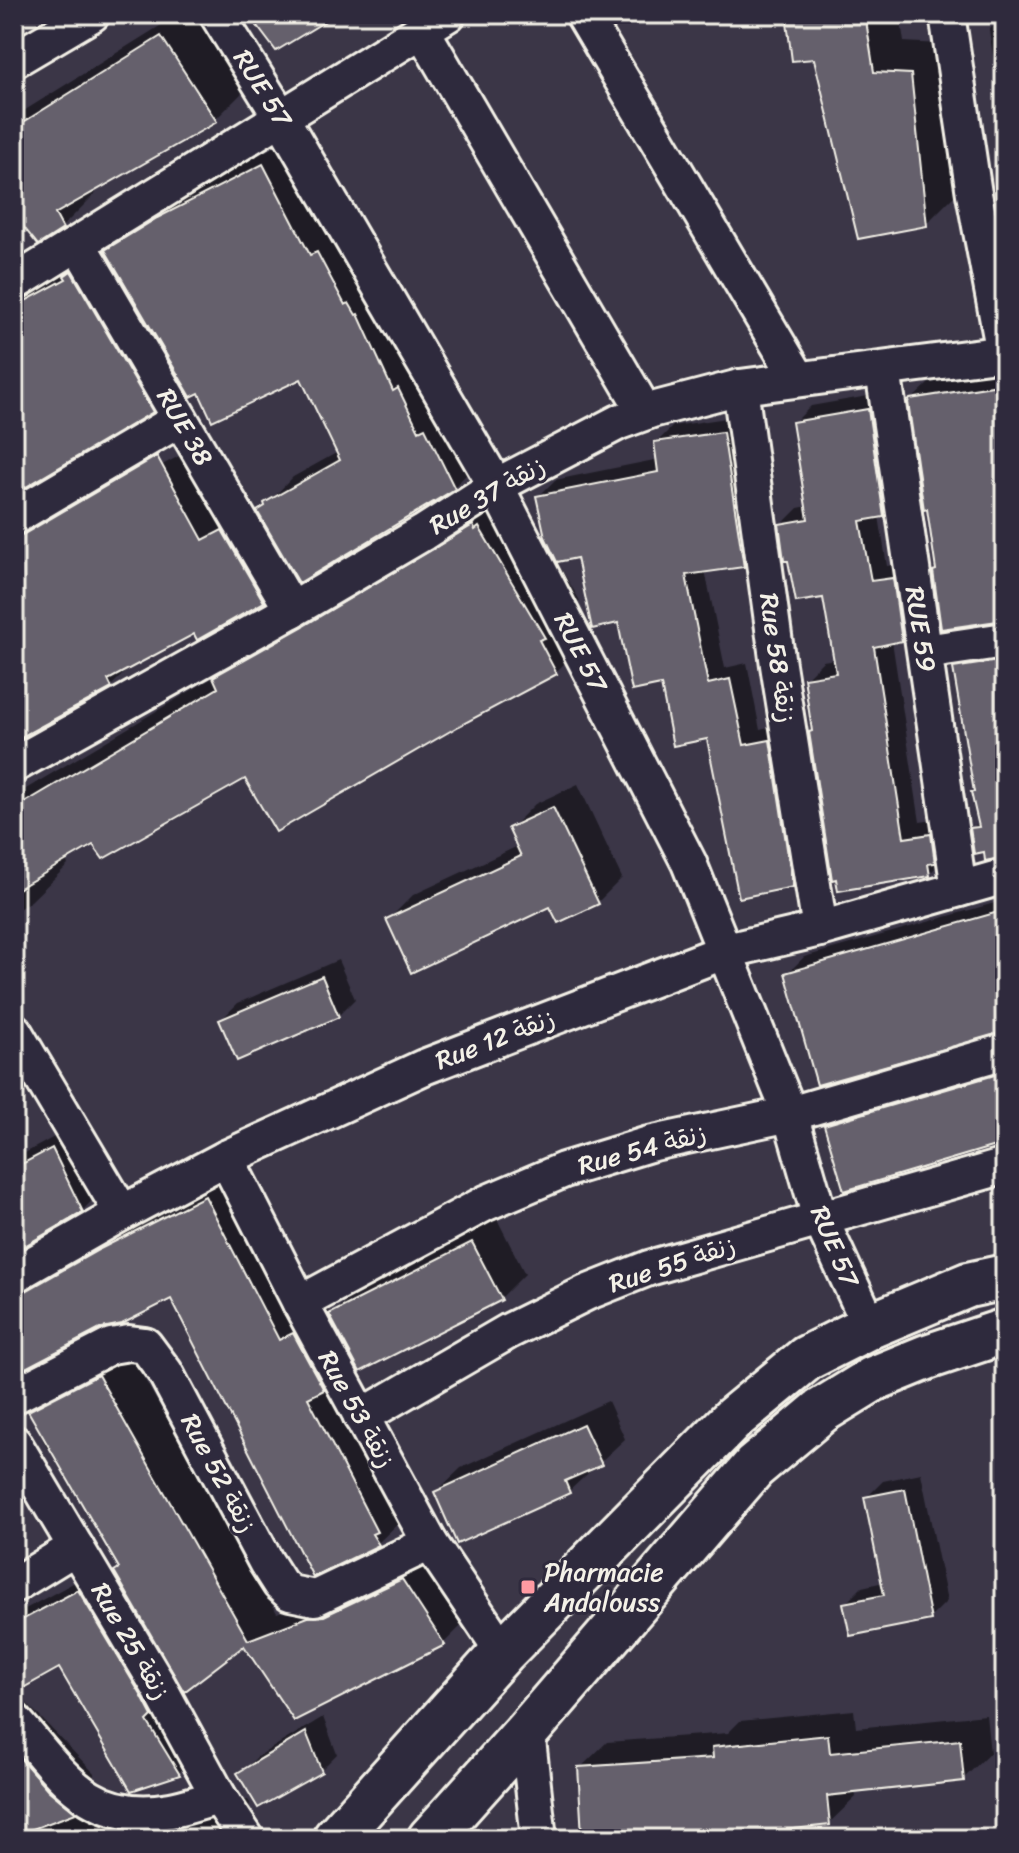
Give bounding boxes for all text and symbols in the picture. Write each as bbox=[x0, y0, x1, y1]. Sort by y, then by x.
street label: RUE 57 bbox=[221, 40, 306, 138]
street label: RUE 38 bbox=[144, 379, 226, 475]
street label: Rue 37 زنقة bbox=[420, 443, 554, 547]
street label: RUE 59 bbox=[892, 583, 950, 675]
street label: Rue 58 زنقة bbox=[746, 590, 810, 726]
street label: RUE 57 bbox=[541, 604, 622, 702]
street label: Rue 12 زنقة bbox=[428, 995, 562, 1083]
street label: Rue 54 زنقة bbox=[573, 1110, 711, 1188]
street label: RUE 57 bbox=[797, 1198, 874, 1296]
street label: Rue 55 زنقة bbox=[603, 1222, 741, 1306]
street label: Rue 53 زنقة bbox=[306, 1341, 408, 1477]
street label: Rue 52 زنقة bbox=[168, 1405, 270, 1541]
place label: Pharmacie Andalouss bbox=[543, 1549, 664, 1625]
street label: Rue 25 زنقة bbox=[79, 1573, 183, 1709]
marker: Pharmacie Andalouss bbox=[519, 1578, 537, 1596]

